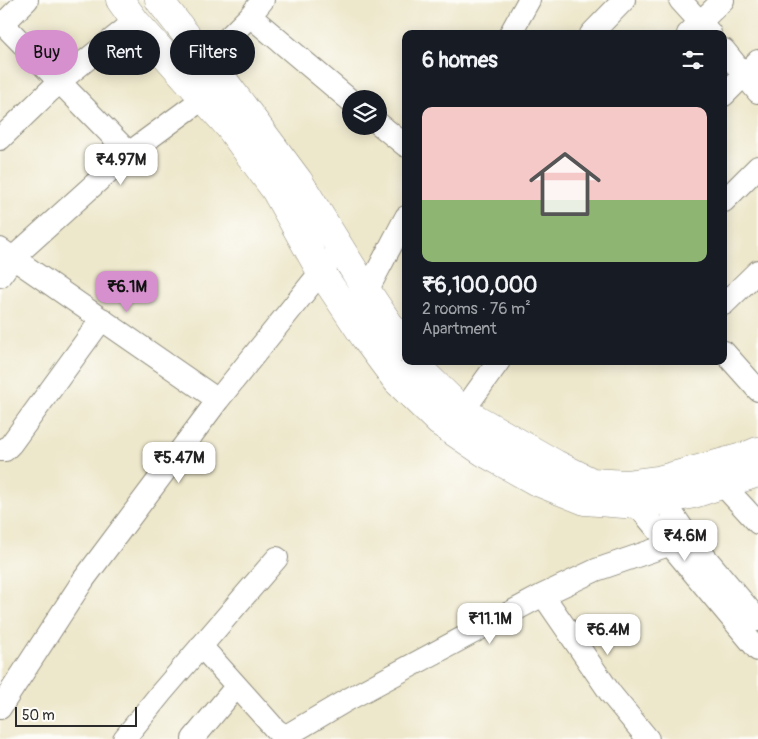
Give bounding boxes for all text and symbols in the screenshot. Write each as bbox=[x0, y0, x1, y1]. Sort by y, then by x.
chip: Buy bbox=[15, 30, 78, 75]
chip: Rent bbox=[88, 30, 160, 75]
chip: Filters bbox=[170, 30, 255, 75]
icon: filters bbox=[679, 46, 707, 74]
text: 6 homes bbox=[422, 47, 498, 74]
map controls bbox=[342, 90, 387, 135]
button: layers bbox=[342, 90, 387, 135]
icon: home bbox=[520, 139, 610, 229]
pin: ₹4.97M bbox=[80, 144, 162, 186]
text: ₹4.97M bbox=[96, 150, 146, 170]
pin: ₹6.1M bbox=[92, 270, 162, 313]
text: ₹6,100,000 bbox=[422, 272, 537, 299]
text: ₹6.1M bbox=[107, 277, 147, 297]
text: 2 rooms · 76 m² bbox=[422, 299, 531, 319]
text: Apartment bbox=[422, 319, 497, 339]
pin: ₹5.47M bbox=[138, 442, 220, 484]
text: ₹5.47M bbox=[153, 448, 205, 468]
pin: ₹4.6M bbox=[650, 520, 720, 562]
text: ₹4.6M bbox=[663, 526, 707, 546]
pin: ₹11.1M bbox=[449, 602, 531, 645]
text: ₹11.1M bbox=[468, 609, 512, 629]
pin: ₹6.4M bbox=[573, 614, 643, 656]
text: ₹6.4M bbox=[586, 620, 630, 640]
scale bar bbox=[15, 704, 138, 727]
text: 50 m bbox=[22, 707, 55, 724]

